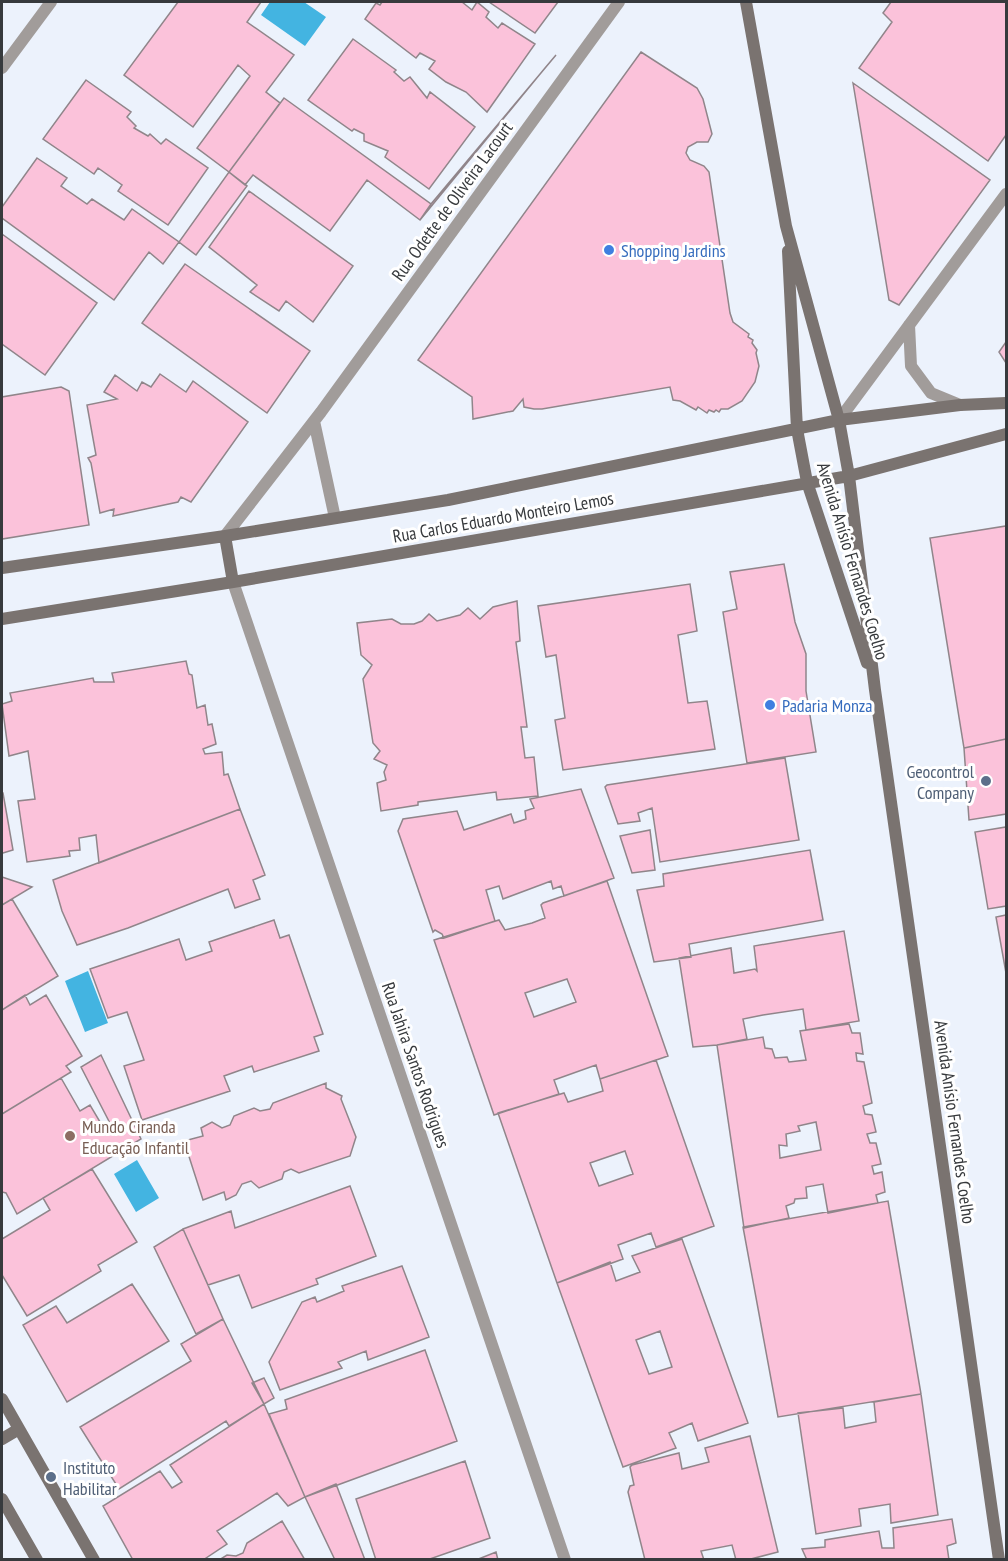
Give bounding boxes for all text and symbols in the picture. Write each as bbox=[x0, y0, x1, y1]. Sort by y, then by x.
street label: Rua Odette de Oliveira Lacourt bbox=[386, 117, 518, 285]
place label: Shopping Jardins bbox=[621, 239, 726, 262]
marker: Shopping Jardins bbox=[602, 243, 616, 257]
street label: Avenida Anísio Fernandes Coelho bbox=[812, 460, 894, 663]
street label: Rua Carlos Eduardo Monteiro Lemos bbox=[391, 486, 615, 548]
place label: Padaria Monza bbox=[782, 694, 873, 717]
marker: Padaria Monza bbox=[763, 698, 777, 712]
place label: Geocontrol Company bbox=[906, 760, 975, 804]
marker: Geocontrol Company bbox=[979, 774, 993, 788]
street label: Rua Jahira Santos Rodrigues bbox=[377, 979, 455, 1151]
street label: Avenida Anísio Fernandes Coelho bbox=[929, 1019, 981, 1225]
place label: Mundo Ciranda Educação Infantil bbox=[82, 1115, 190, 1159]
marker: Mundo Ciranda Educação Infantil bbox=[63, 1129, 77, 1143]
place label: Instituto Habilitar bbox=[63, 1456, 117, 1500]
marker: Instituto Habilitar bbox=[44, 1470, 58, 1484]

